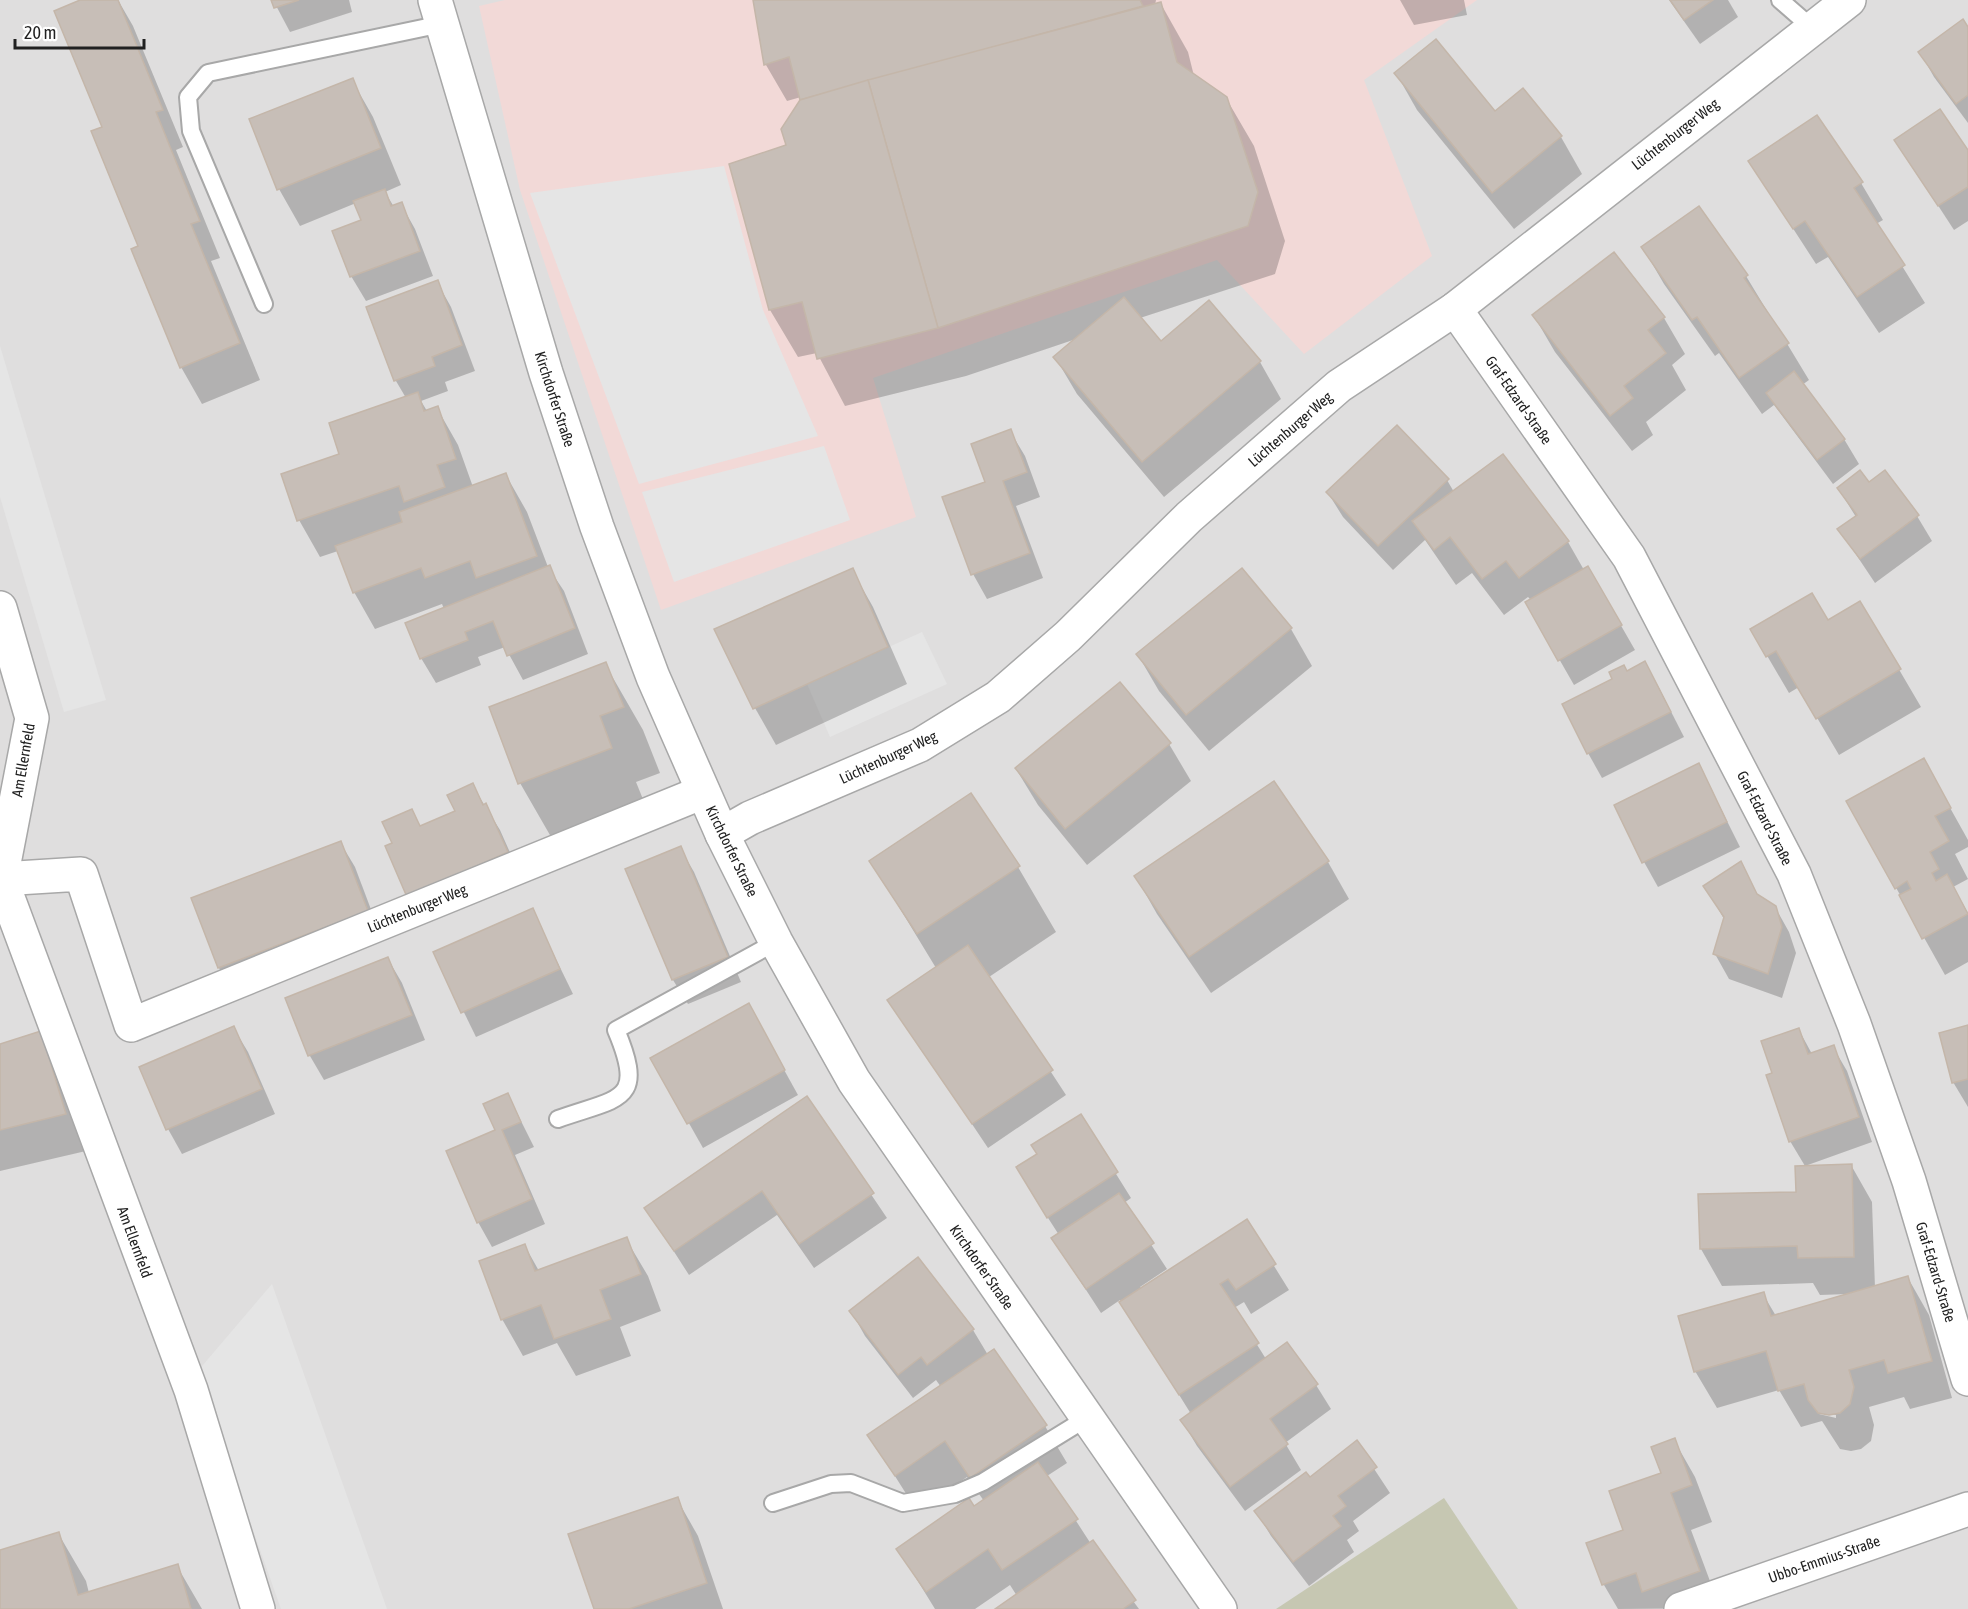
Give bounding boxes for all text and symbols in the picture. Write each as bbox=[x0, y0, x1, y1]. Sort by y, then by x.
scale bar bbox=[15, 12, 144, 50]
text: 20 m bbox=[24, 22, 56, 43]
street label: Lüchtenburger Weg bbox=[1628, 94, 1722, 173]
street label: Kirchdorfer Straße bbox=[532, 349, 579, 449]
street label: Graf-Edzard-Straße bbox=[1482, 353, 1556, 447]
street label: Lüchtenburger Weg bbox=[1245, 388, 1336, 470]
street label: Am Ellernfeld bbox=[8, 722, 38, 798]
street label: Lüchtenburger Weg bbox=[837, 727, 940, 787]
street label: Graf-Edzard-Straße bbox=[1734, 768, 1796, 868]
street label: Kirchdorfer Straße bbox=[703, 803, 762, 900]
street label: Lüchtenburger Weg bbox=[365, 880, 470, 936]
street label: Am Ellernfeld bbox=[114, 1204, 156, 1280]
street label: Graf-Edzard-Straße bbox=[1913, 1220, 1959, 1324]
street label: Kirchdorfer Straße bbox=[947, 1221, 1018, 1313]
street label: Ubbo-Emmius-Straße bbox=[1766, 1532, 1882, 1586]

